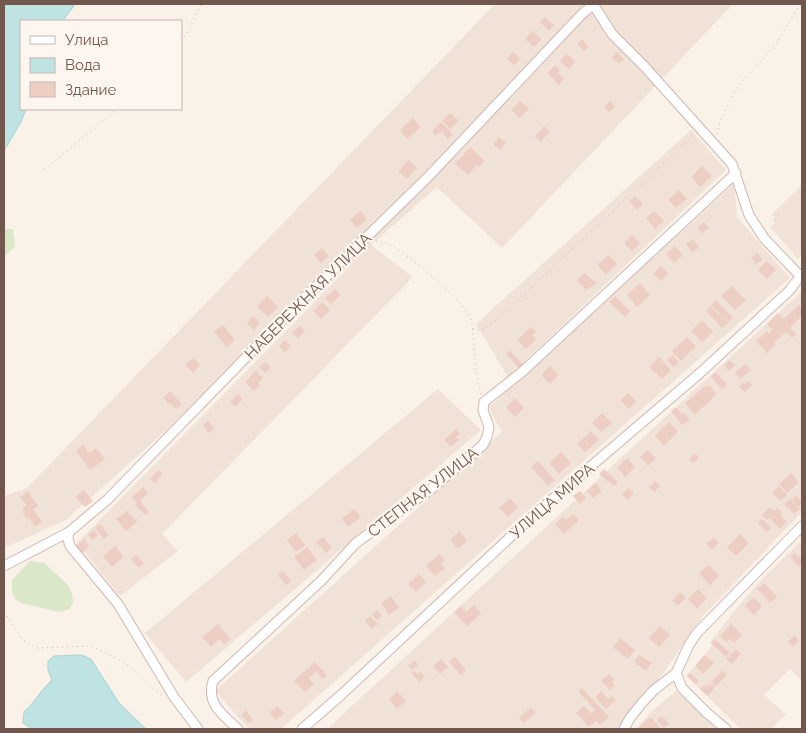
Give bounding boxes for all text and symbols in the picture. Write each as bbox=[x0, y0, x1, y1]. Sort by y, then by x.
legend bbox=[20, 20, 182, 110]
text: Улица bbox=[65, 31, 109, 49]
text: Вода bbox=[65, 56, 101, 74]
text: Здание bbox=[65, 81, 117, 99]
street label: НАБЕРЕЖНАЯ УЛИЦА bbox=[241, 229, 375, 363]
street label: СТЕПНАЯ УЛИЦА bbox=[364, 443, 482, 541]
street label: УЛИЦА МИРА bbox=[506, 459, 598, 543]

